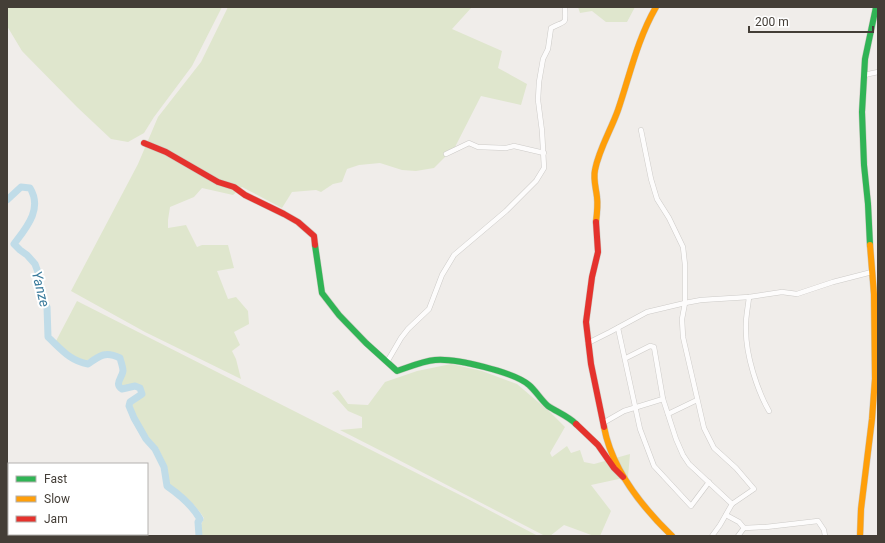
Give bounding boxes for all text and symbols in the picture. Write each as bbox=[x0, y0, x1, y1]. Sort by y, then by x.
scale bar bbox=[749, 8, 873, 34]
text: 200 m bbox=[755, 15, 789, 29]
water label: Yanze bbox=[29, 269, 53, 309]
legend bbox=[8, 463, 148, 535]
text: Fast bbox=[44, 472, 67, 486]
text: Slow bbox=[44, 492, 70, 506]
text: Jam bbox=[44, 512, 68, 526]

